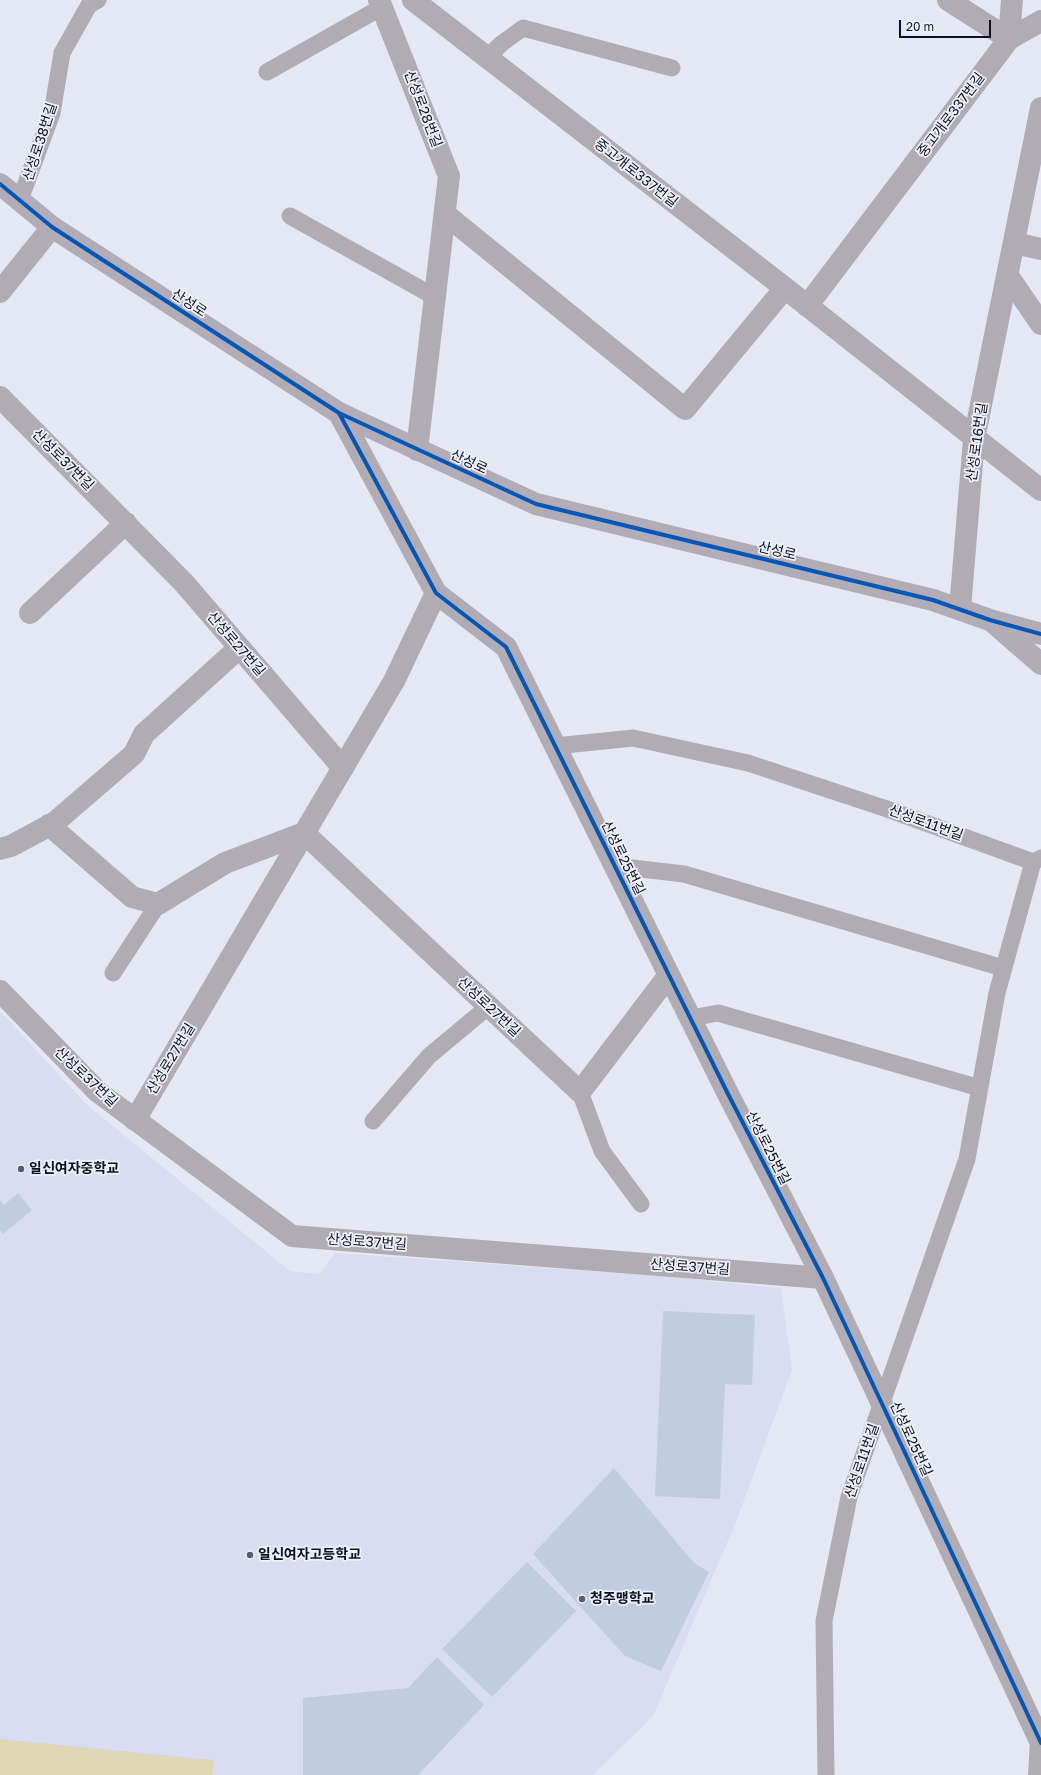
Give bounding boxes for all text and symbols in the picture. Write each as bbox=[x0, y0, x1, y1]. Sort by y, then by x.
scale bar bbox=[901, 12, 993, 38]
text: 20 m bbox=[906, 19, 934, 34]
street label: 산성로28번길 bbox=[401, 68, 445, 150]
street label: 중고개로337번길 bbox=[914, 70, 988, 160]
street label: 산성로38번길 bbox=[19, 101, 61, 183]
street label: 중고개로337번길 bbox=[591, 135, 681, 211]
street label: 산성로 bbox=[168, 285, 210, 321]
street label: 산성로16번길 bbox=[963, 401, 991, 483]
street label: 산성로37번길 bbox=[29, 426, 97, 494]
street label: 산성로 bbox=[448, 446, 490, 478]
street label: 산성로 bbox=[756, 538, 798, 564]
street label: 산성로27번길 bbox=[203, 608, 269, 680]
street label: 산성로11번길 bbox=[886, 802, 966, 844]
street label: 산성로25번길 bbox=[598, 818, 648, 898]
street label: 산성로27번길 bbox=[454, 974, 524, 1040]
street label: 산성로27번길 bbox=[143, 1020, 199, 1098]
street label: 산성로37번길 bbox=[51, 1044, 121, 1110]
street label: 산성로25번길 bbox=[742, 1108, 794, 1188]
place label: 일신여자중학교 bbox=[29, 1161, 119, 1177]
marker: 일신여자중학교 bbox=[16, 1164, 26, 1174]
street label: 산성로37번길 bbox=[327, 1231, 407, 1253]
street label: 산성로37번길 bbox=[650, 1256, 730, 1278]
street label: 산성로25번길 bbox=[886, 1399, 936, 1479]
street label: 산성로11번길 bbox=[841, 1421, 883, 1501]
place label: 일신여자고등학교 bbox=[258, 1547, 361, 1563]
marker: 일신여자고등학교 bbox=[245, 1550, 255, 1560]
place label: 청주맹학교 bbox=[590, 1591, 654, 1607]
marker: 청주맹학교 bbox=[577, 1594, 587, 1604]

